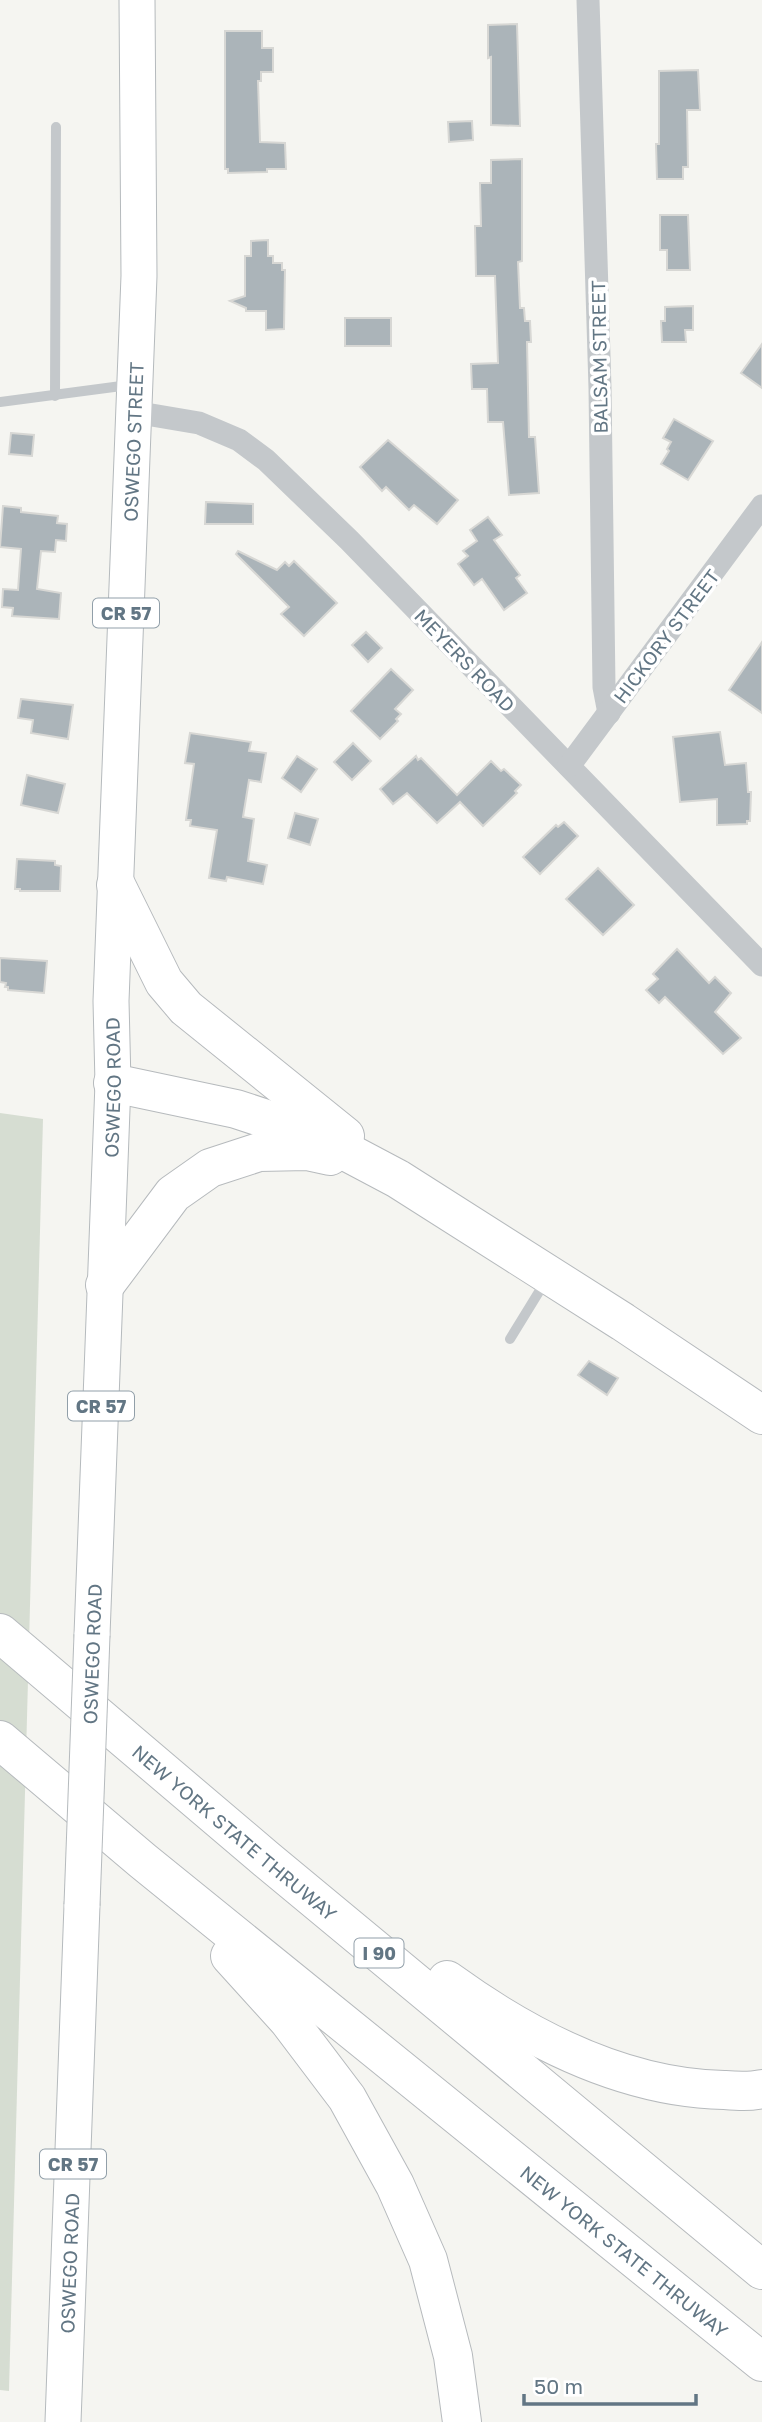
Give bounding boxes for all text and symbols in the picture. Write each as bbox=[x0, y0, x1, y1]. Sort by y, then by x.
street label: BALSAM STREET bbox=[586, 280, 612, 434]
street label: OSWEGO STREET bbox=[118, 361, 147, 522]
street label: HICKORY STREET bbox=[608, 565, 724, 707]
road number: CR 57 bbox=[93, 598, 159, 628]
street label: MEYERS ROAD bbox=[410, 604, 520, 716]
street label: OSWEGO ROAD bbox=[99, 1017, 125, 1158]
road number: CR 57 bbox=[68, 1392, 134, 1420]
street label: OSWEGO ROAD bbox=[78, 1583, 106, 1725]
street label: NEW YORK STATE THRUWAY bbox=[128, 1739, 342, 1925]
road number: I 90 bbox=[354, 1938, 404, 1968]
road number: CR 57 bbox=[40, 2150, 106, 2178]
street label: NEW YORK STATE THRUWAY bbox=[516, 2160, 733, 2342]
street label: OSWEGO ROAD bbox=[55, 2192, 83, 2334]
scale bar bbox=[524, 2362, 696, 2406]
text: 50 m bbox=[534, 2373, 583, 2399]

